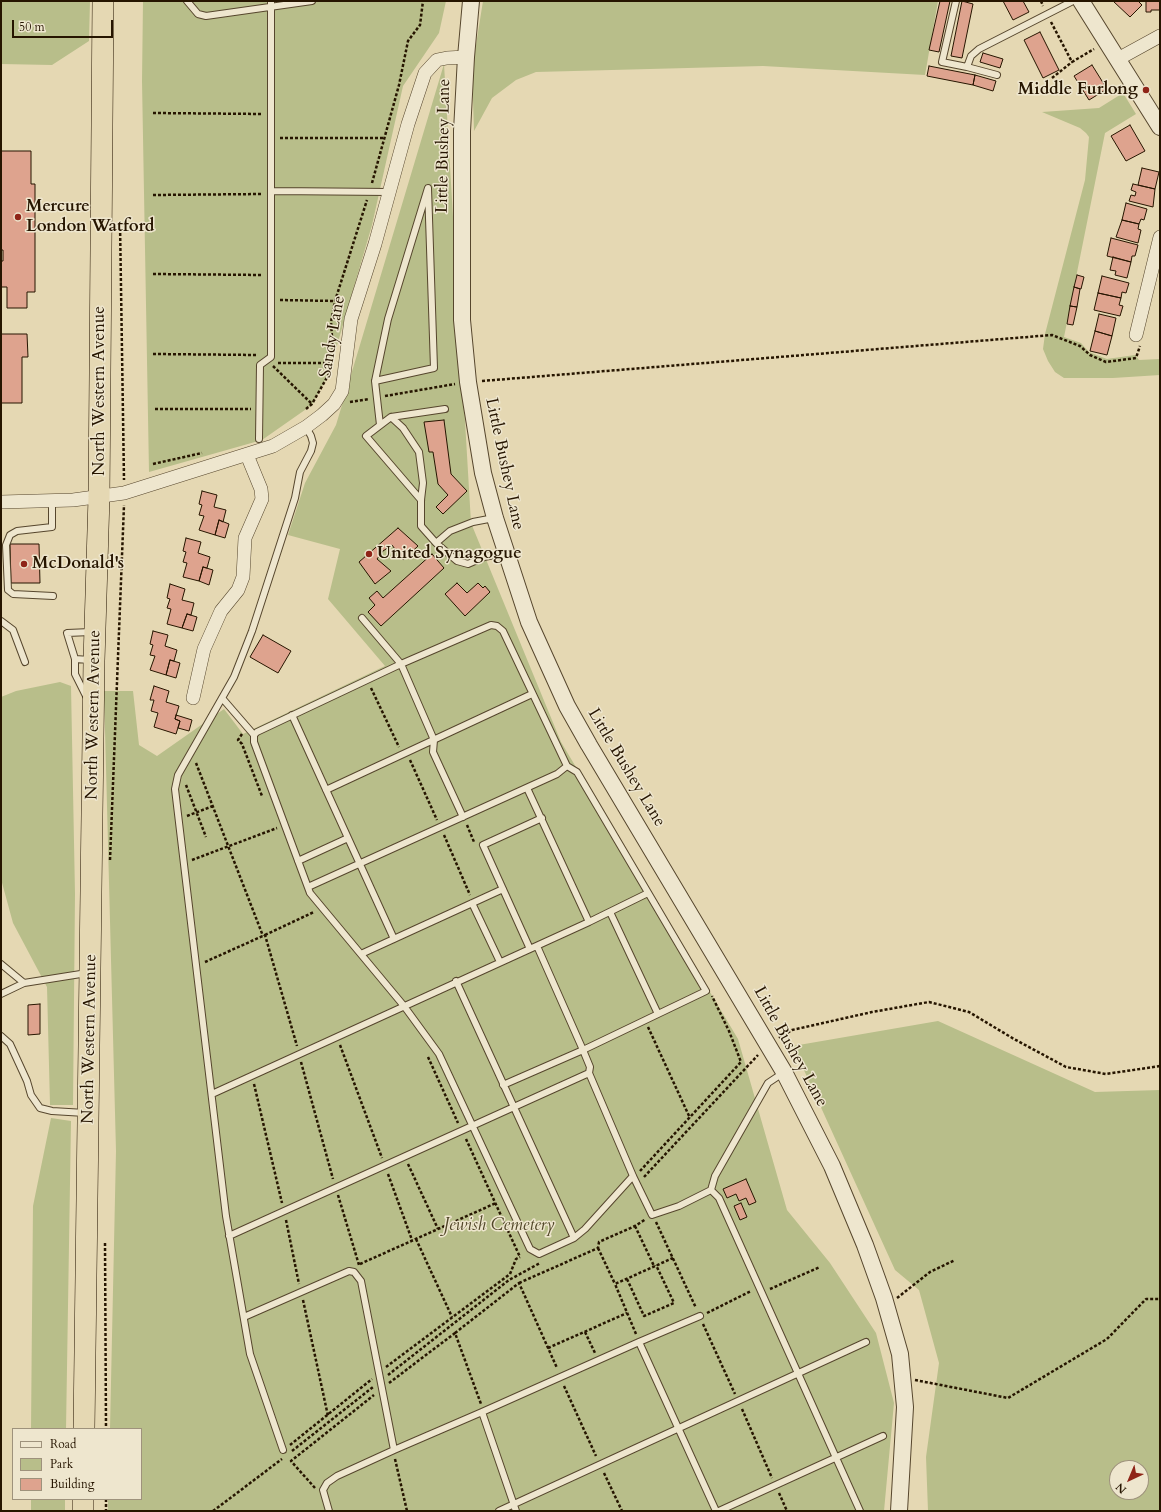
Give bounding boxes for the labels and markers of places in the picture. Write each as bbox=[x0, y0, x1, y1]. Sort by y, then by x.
place label: Middle Furlong bbox=[1018, 80, 1138, 100]
marker: Middle Furlong bbox=[1141, 85, 1151, 95]
place label: Mercure London Watford bbox=[26, 197, 154, 237]
marker: Mercure London Watford bbox=[13, 212, 23, 222]
place label: United Synagogue bbox=[377, 544, 522, 564]
marker: United Synagogue bbox=[364, 549, 374, 559]
place label: McDonald's bbox=[32, 554, 124, 574]
marker: McDonald's bbox=[19, 559, 29, 569]

